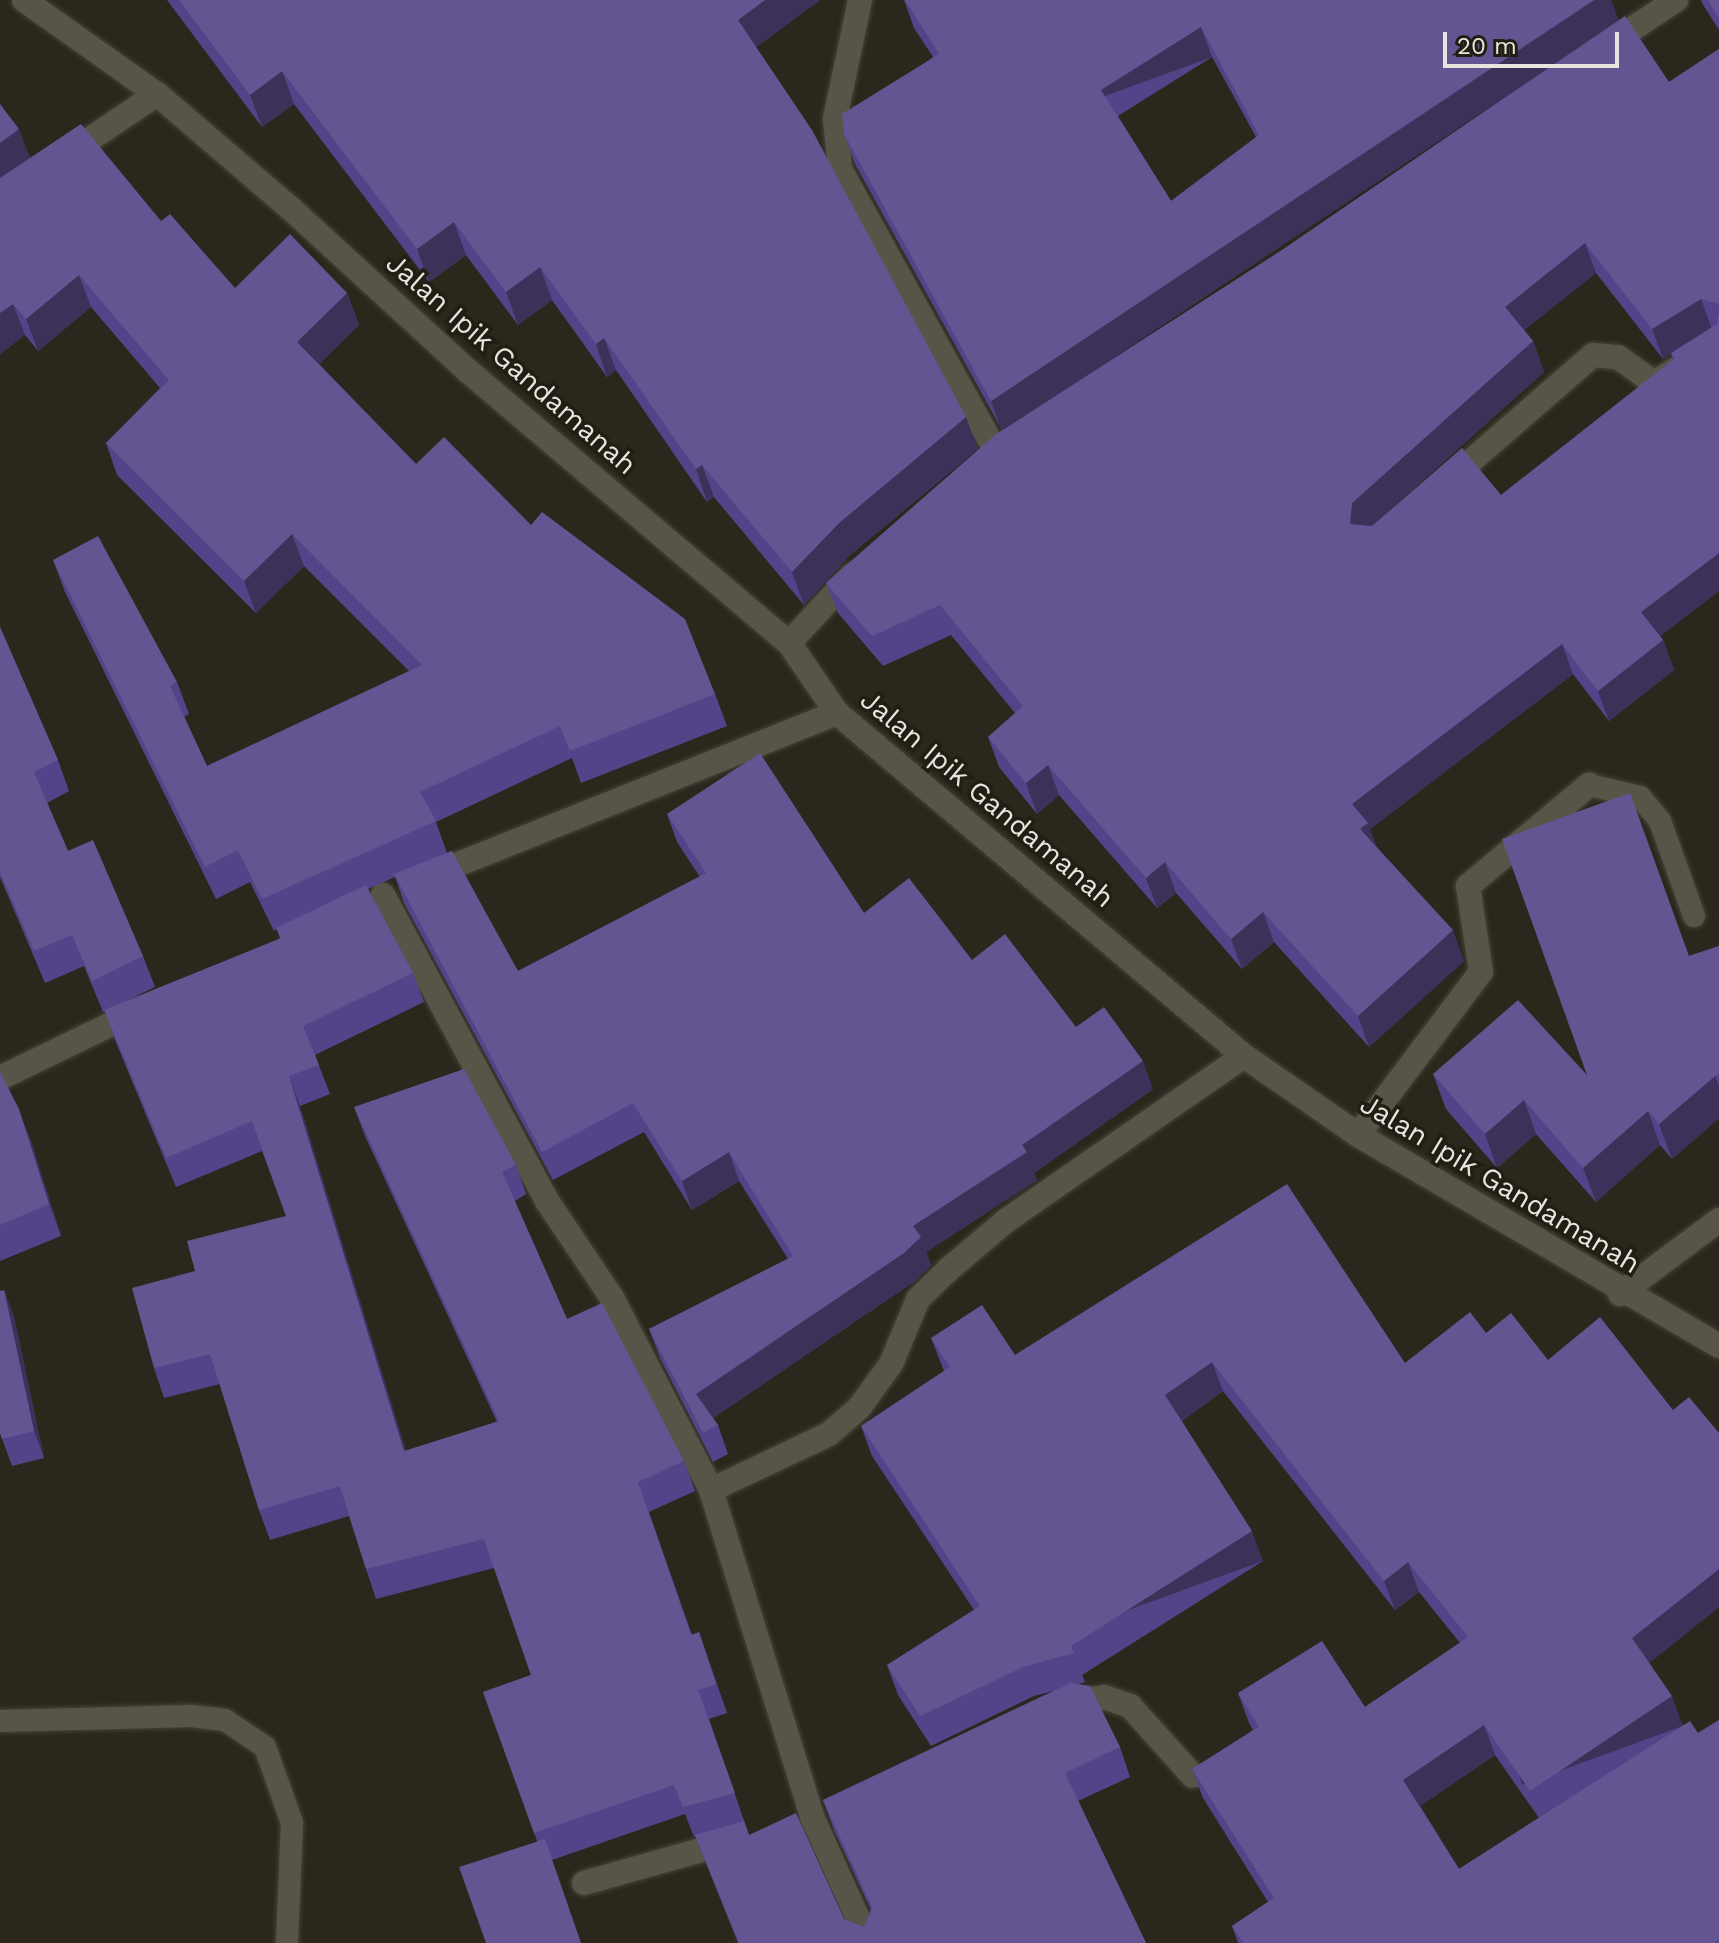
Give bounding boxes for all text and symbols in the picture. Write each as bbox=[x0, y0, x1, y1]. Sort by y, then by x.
scale bar bbox=[1447, 16, 1623, 66]
text: 20 m bbox=[1457, 32, 1517, 60]
street label: Jalan Ipik Gandamanah bbox=[379, 246, 643, 482]
street label: Jalan Ipik Gandamanah bbox=[853, 683, 1121, 915]
street label: Jalan Ipik Gandamanah bbox=[1354, 1087, 1646, 1281]

